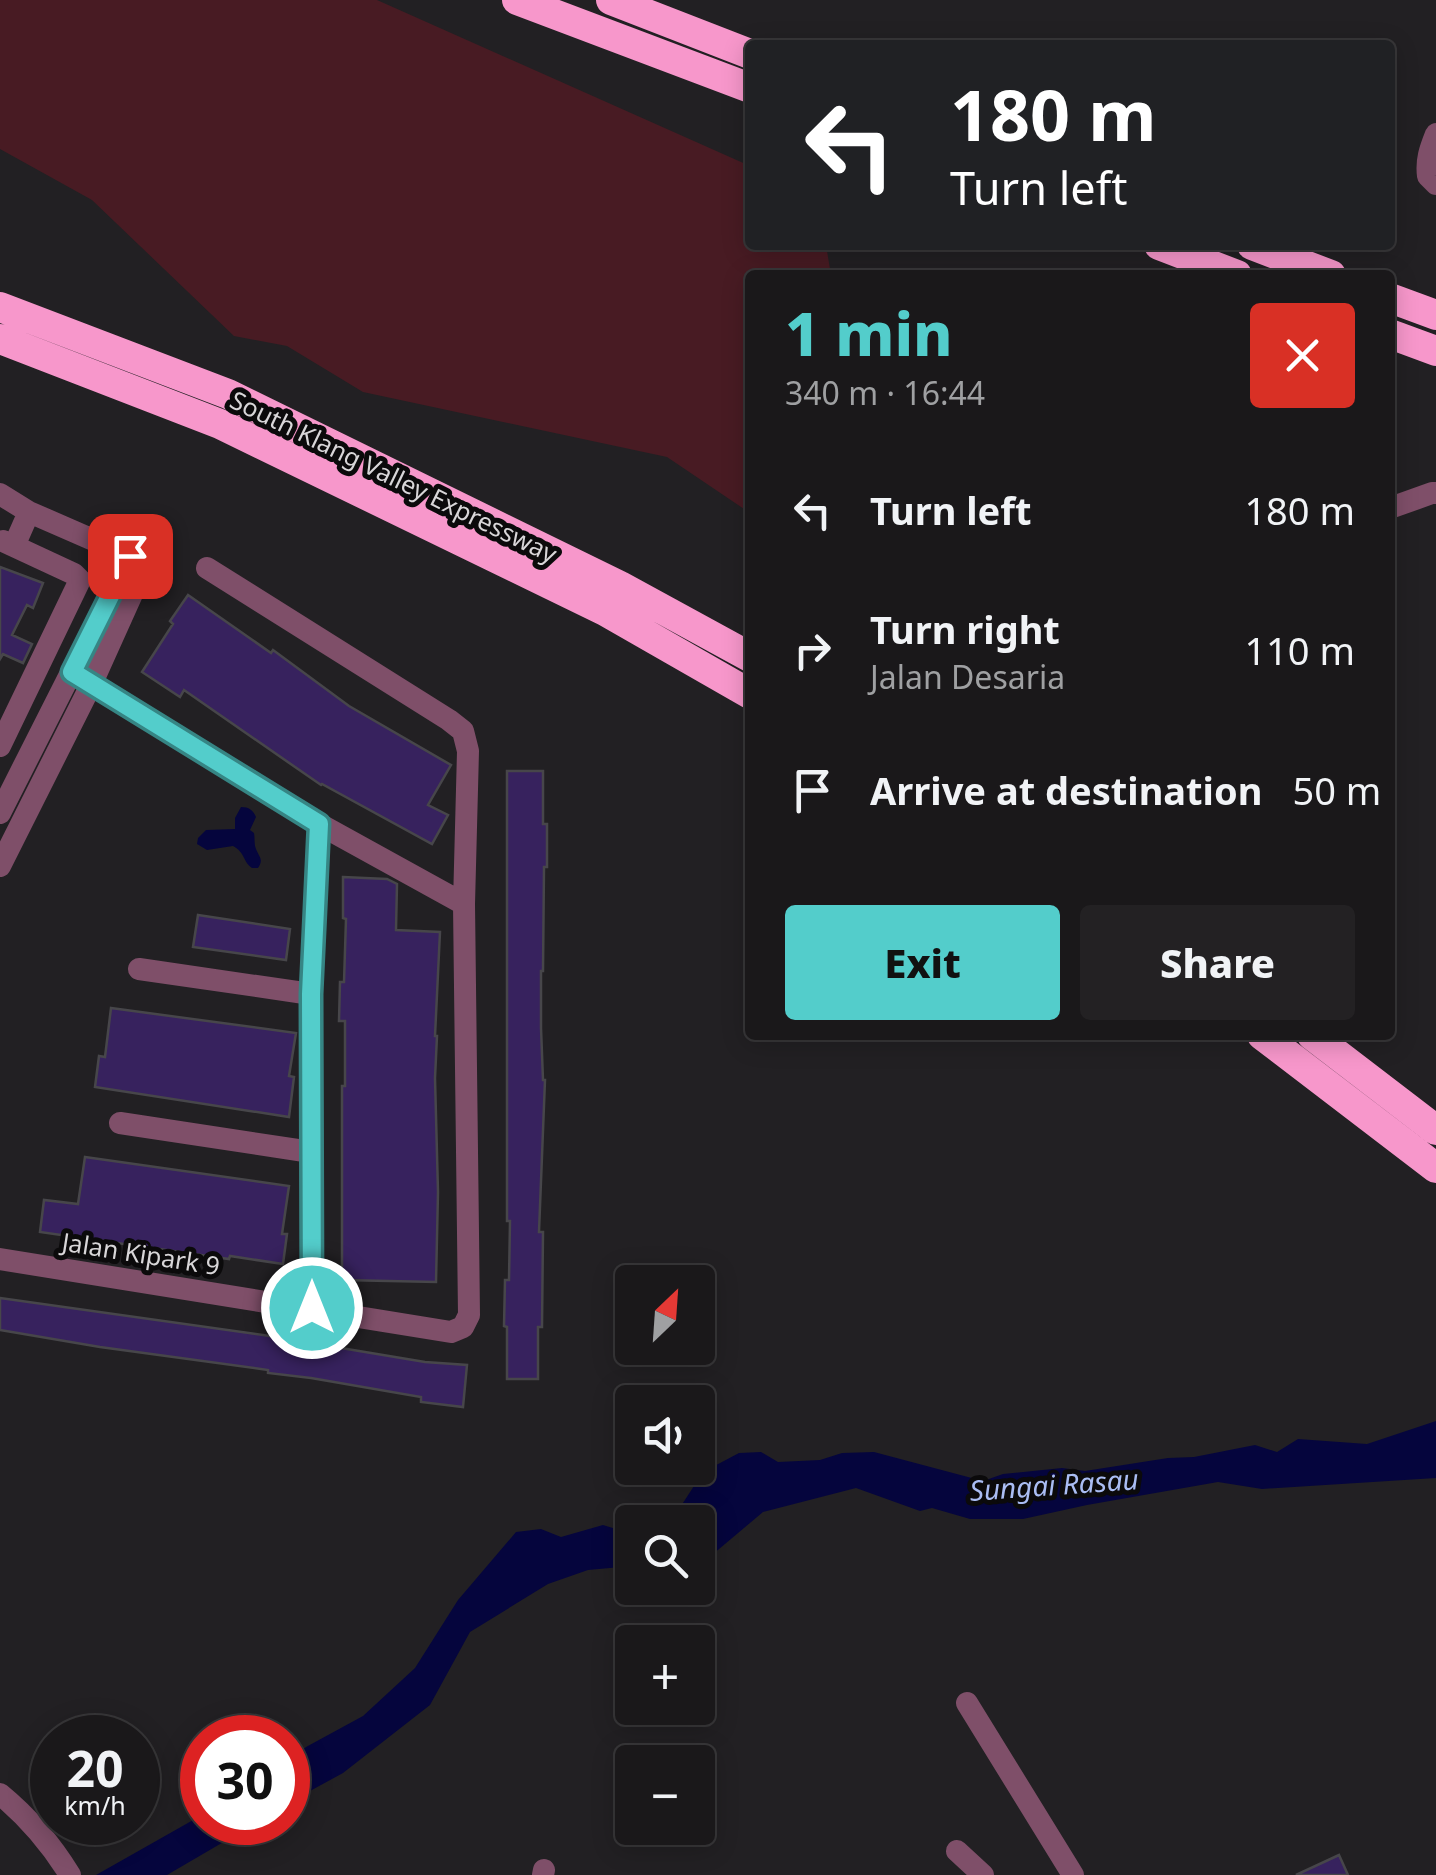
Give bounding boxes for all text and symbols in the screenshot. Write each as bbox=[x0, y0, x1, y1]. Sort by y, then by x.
text: 180 m bbox=[950, 66, 1157, 162]
icon: left bbox=[785, 80, 915, 210]
text: Turn left bbox=[950, 157, 1127, 218]
text: 1 min bbox=[785, 292, 953, 374]
button: close bbox=[1250, 303, 1355, 408]
text: 340 m · 16:44 bbox=[785, 371, 985, 414]
street label: South Klang Valley Expressway bbox=[225, 382, 563, 570]
icon: left bbox=[785, 483, 840, 538]
text: Turn left bbox=[870, 484, 1032, 536]
text: 180 m bbox=[1244, 484, 1355, 536]
pin bbox=[88, 514, 173, 599]
icon: arrive bbox=[103, 529, 158, 584]
text: Turn right bbox=[870, 603, 1060, 655]
icon: right bbox=[785, 623, 840, 678]
text: 110 m bbox=[1244, 624, 1355, 676]
text: Jalan Desaria bbox=[870, 655, 1065, 698]
icon: arrive bbox=[785, 763, 840, 818]
text: Arrive at destination bbox=[870, 764, 1262, 816]
text: 50 m bbox=[1292, 764, 1381, 816]
button: Exit bbox=[785, 905, 1060, 1020]
button: Share bbox=[1080, 905, 1355, 1020]
street label: Jalan Kipark 9 bbox=[58, 1223, 222, 1282]
position arrow bbox=[260, 1256, 364, 1360]
north arrow bbox=[615, 1265, 715, 1365]
map controls bbox=[615, 1265, 715, 1845]
button: sound bbox=[615, 1385, 715, 1485]
water label: Sungai Rasau bbox=[968, 1459, 1140, 1509]
button: search bbox=[615, 1505, 715, 1605]
button: + bbox=[615, 1625, 715, 1725]
speed limit sign: 30 bbox=[180, 1715, 310, 1845]
text: 20 bbox=[66, 1734, 124, 1802]
button: − bbox=[615, 1745, 715, 1845]
text: km/h bbox=[64, 1788, 126, 1822]

